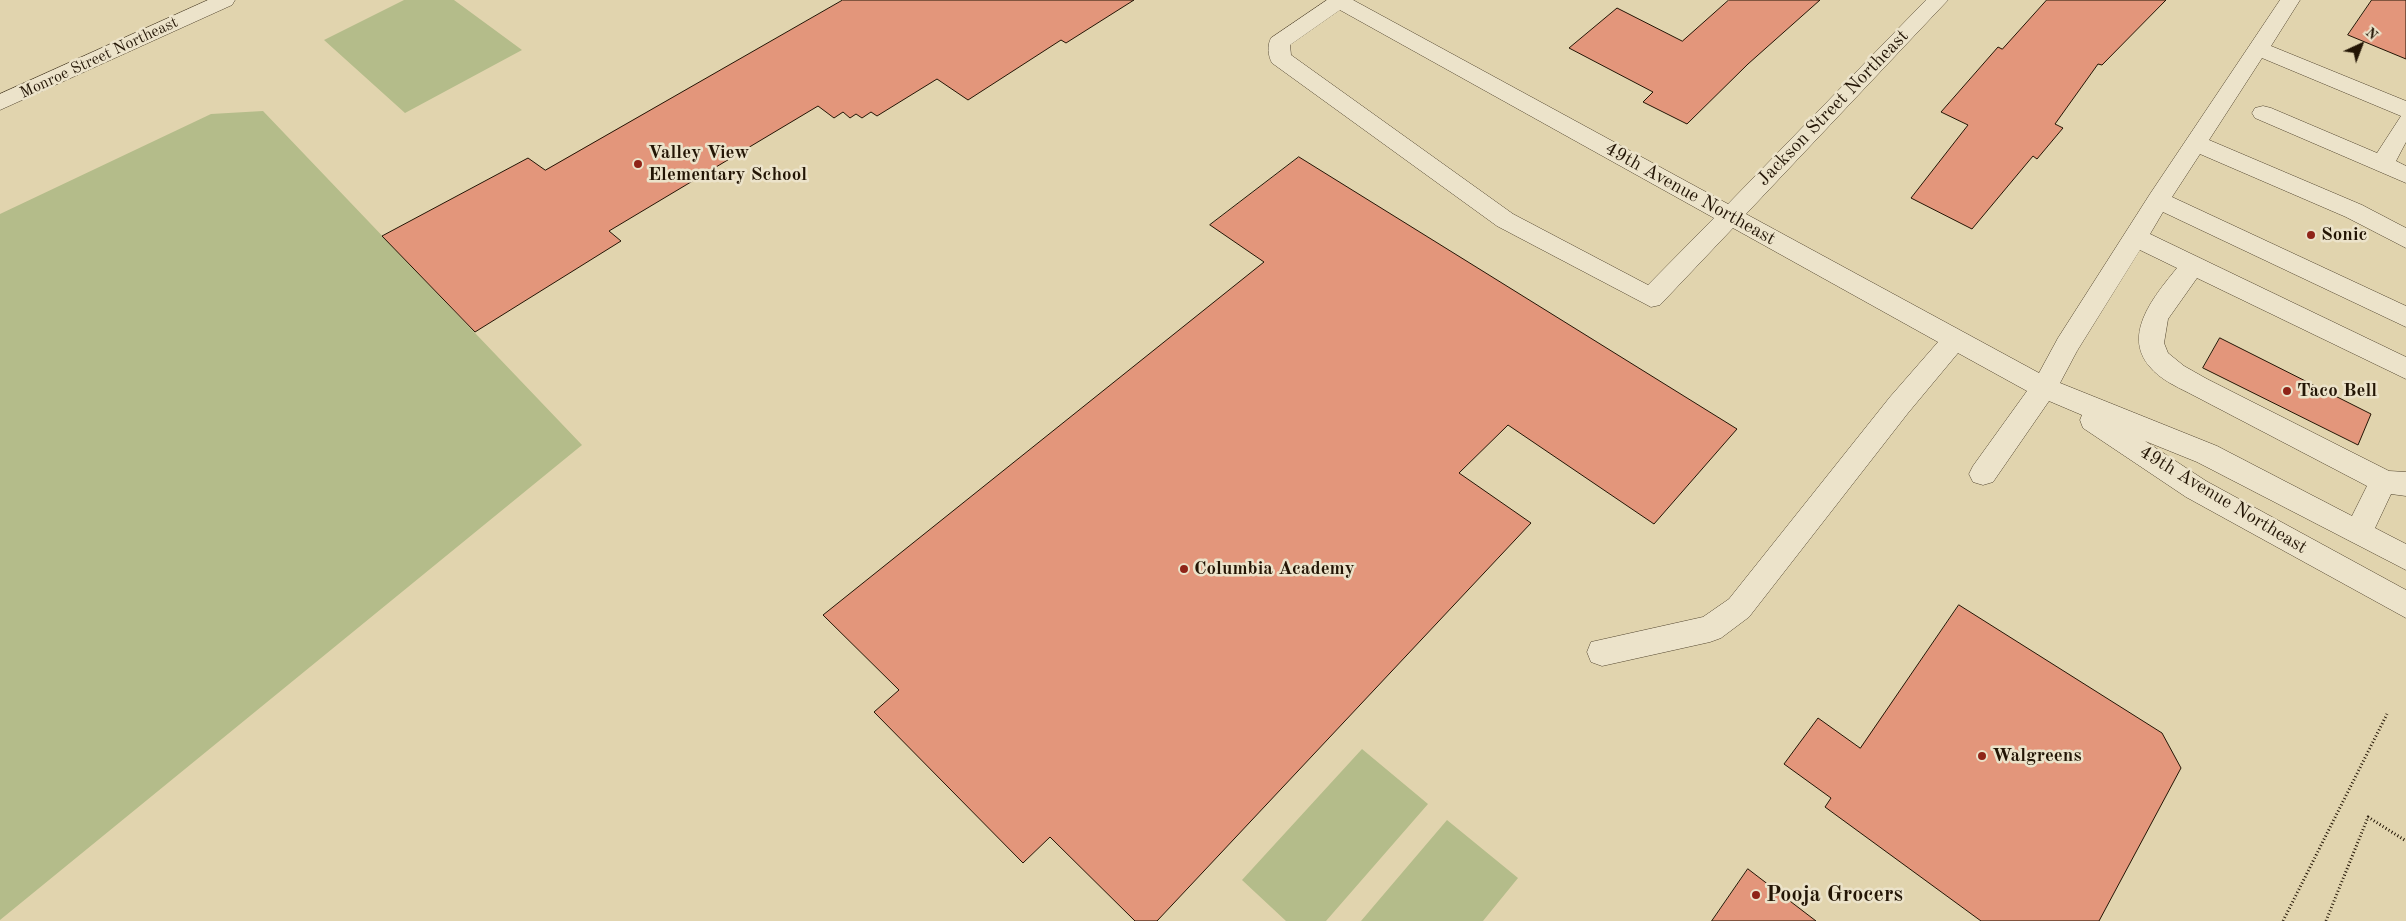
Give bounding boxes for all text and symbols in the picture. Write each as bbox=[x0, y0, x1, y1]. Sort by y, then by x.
street label: Monroe Street Northeast bbox=[17, 13, 181, 103]
north arrow bbox=[2336, 20, 2386, 70]
street label: Jackson Street Northeast bbox=[1752, 25, 1914, 191]
text: N bbox=[2363, 25, 2380, 43]
street label: 49th Avenue Northeast bbox=[1601, 138, 1779, 250]
place label: Valley View Elementary School bbox=[648, 142, 807, 186]
marker: Valley View Elementary School bbox=[632, 158, 644, 170]
place label: Sonic bbox=[2321, 224, 2367, 246]
marker: Sonic bbox=[2305, 229, 2317, 241]
place label: Taco Bell bbox=[2297, 380, 2377, 402]
marker: Taco Bell bbox=[2281, 385, 2293, 397]
street label: 49th Avenue Northeast bbox=[2135, 441, 2311, 559]
place label: Columbia Academy bbox=[1194, 558, 1355, 580]
marker: Columbia Academy bbox=[1178, 563, 1190, 575]
place label: Walgreens bbox=[1992, 745, 2082, 767]
marker: Walgreens bbox=[1976, 750, 1988, 762]
place label: Pooja Grocers bbox=[1766, 882, 1903, 908]
marker: Pooja Grocers bbox=[1750, 889, 1762, 901]

